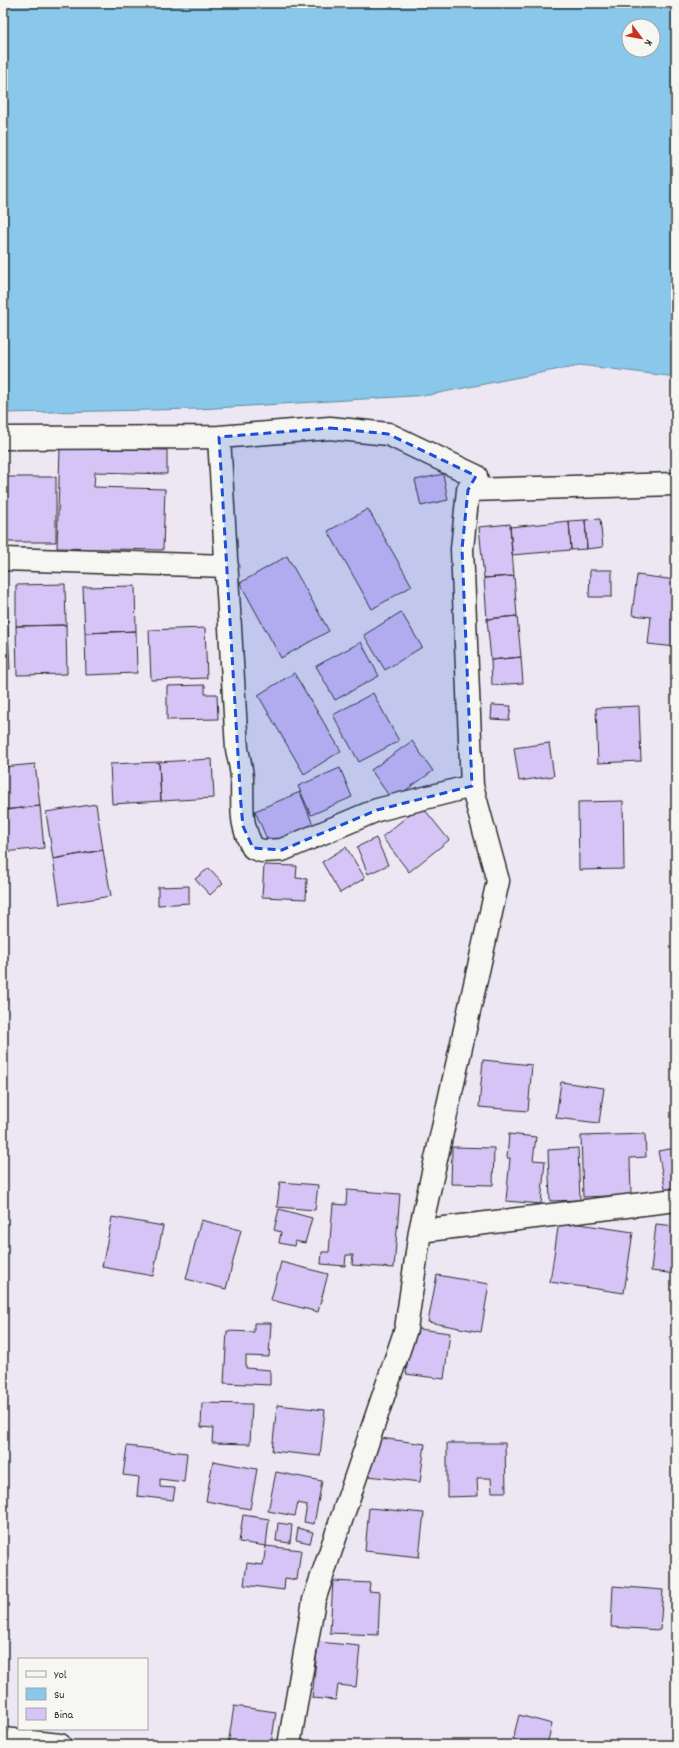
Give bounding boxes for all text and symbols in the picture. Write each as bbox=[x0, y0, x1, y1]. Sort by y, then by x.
north arrow bbox=[621, 18, 661, 58]
text: K bbox=[640, 36, 656, 49]
legend bbox=[18, 1658, 148, 1730]
text: Yol bbox=[54, 1667, 67, 1684]
text: Su bbox=[54, 1687, 64, 1704]
text: Bina bbox=[54, 1707, 73, 1724]

